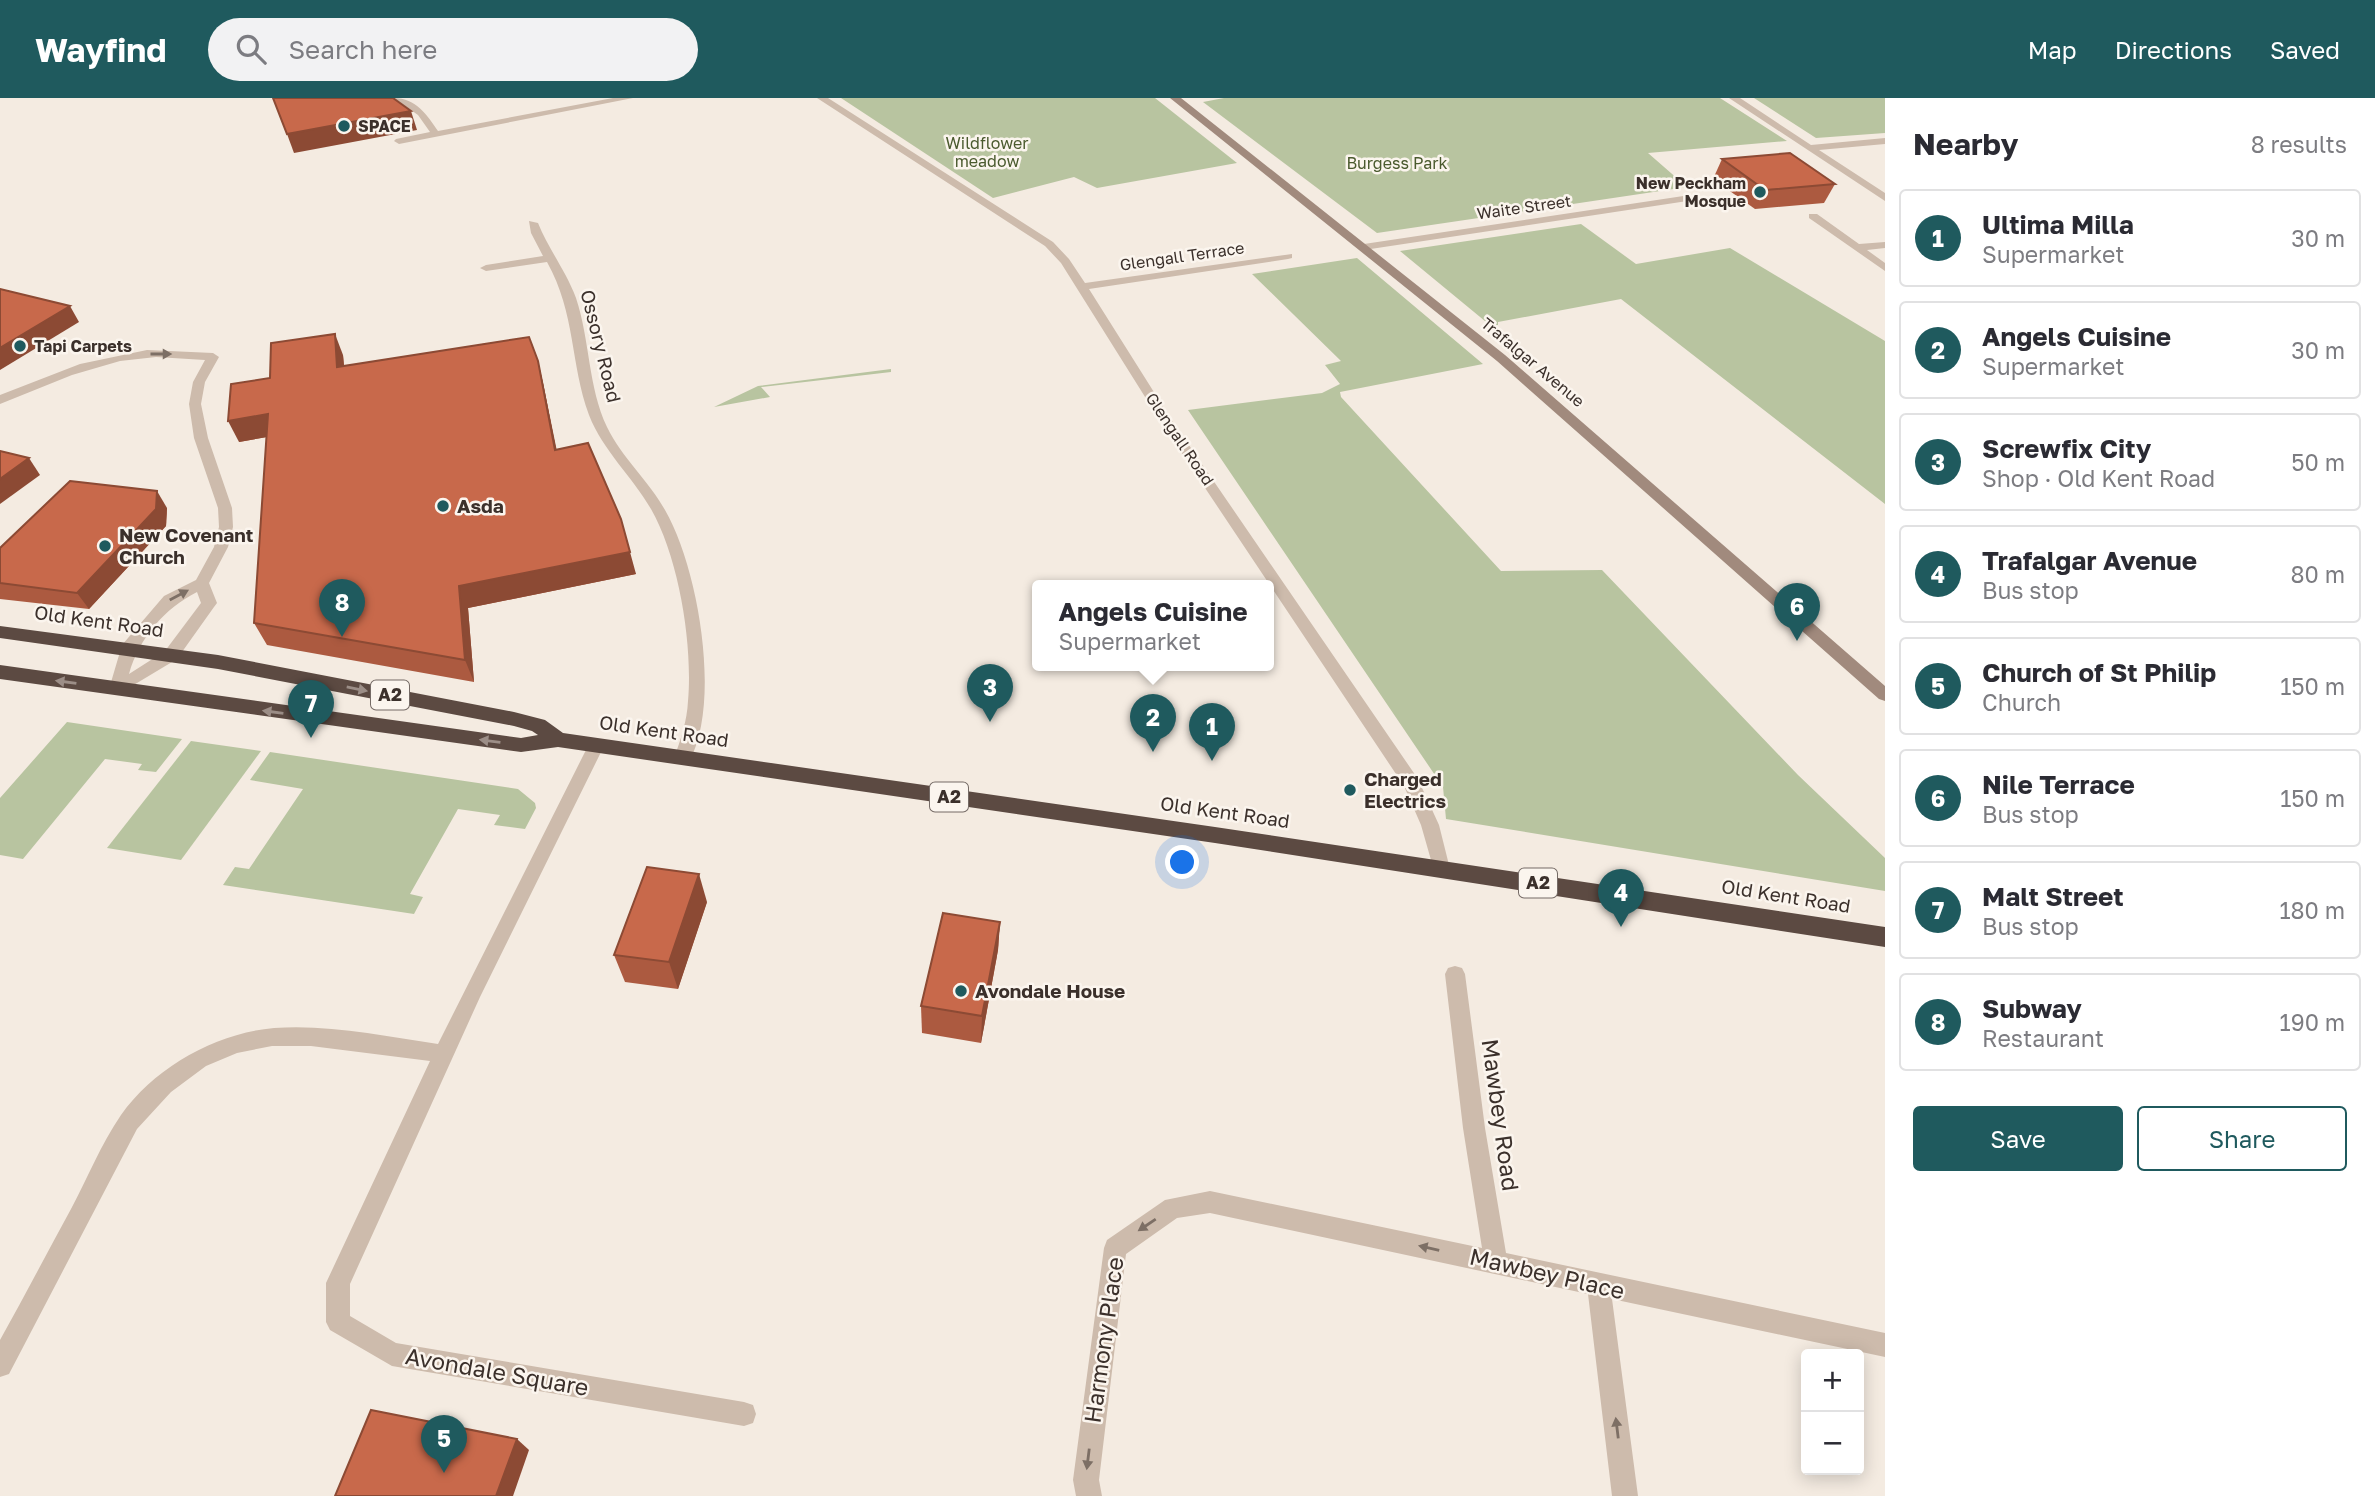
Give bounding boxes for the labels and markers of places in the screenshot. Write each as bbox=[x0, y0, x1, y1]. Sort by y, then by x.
place label: SPACE bbox=[358, 116, 411, 136]
marker: SPACE bbox=[336, 118, 352, 134]
place label: New Peckham Mosque bbox=[1636, 173, 1746, 211]
marker: New Peckham Mosque bbox=[1752, 184, 1768, 200]
place label: Tapi Carpets bbox=[34, 336, 132, 356]
marker: Tapi Carpets bbox=[12, 338, 28, 354]
place label: Asda bbox=[457, 494, 504, 517]
marker: Asda bbox=[435, 498, 451, 514]
place label: New Covenant Church bbox=[119, 523, 254, 568]
marker: New Covenant Church bbox=[97, 538, 113, 554]
pin: 8 bbox=[319, 579, 365, 637]
pin: 6 bbox=[1774, 583, 1820, 641]
pin: 3 bbox=[967, 664, 1013, 722]
pin: 7 bbox=[288, 680, 334, 738]
pin: 2 bbox=[1130, 694, 1176, 752]
pin: 1 bbox=[1189, 703, 1235, 761]
place label: Charged Electrics bbox=[1364, 767, 1446, 812]
marker: Charged Electrics bbox=[1342, 782, 1358, 798]
pin: 4 bbox=[1598, 869, 1644, 927]
place label: Avondale House bbox=[975, 979, 1125, 1002]
marker: Avondale House bbox=[953, 983, 969, 999]
pin: 5 bbox=[421, 1415, 467, 1473]

